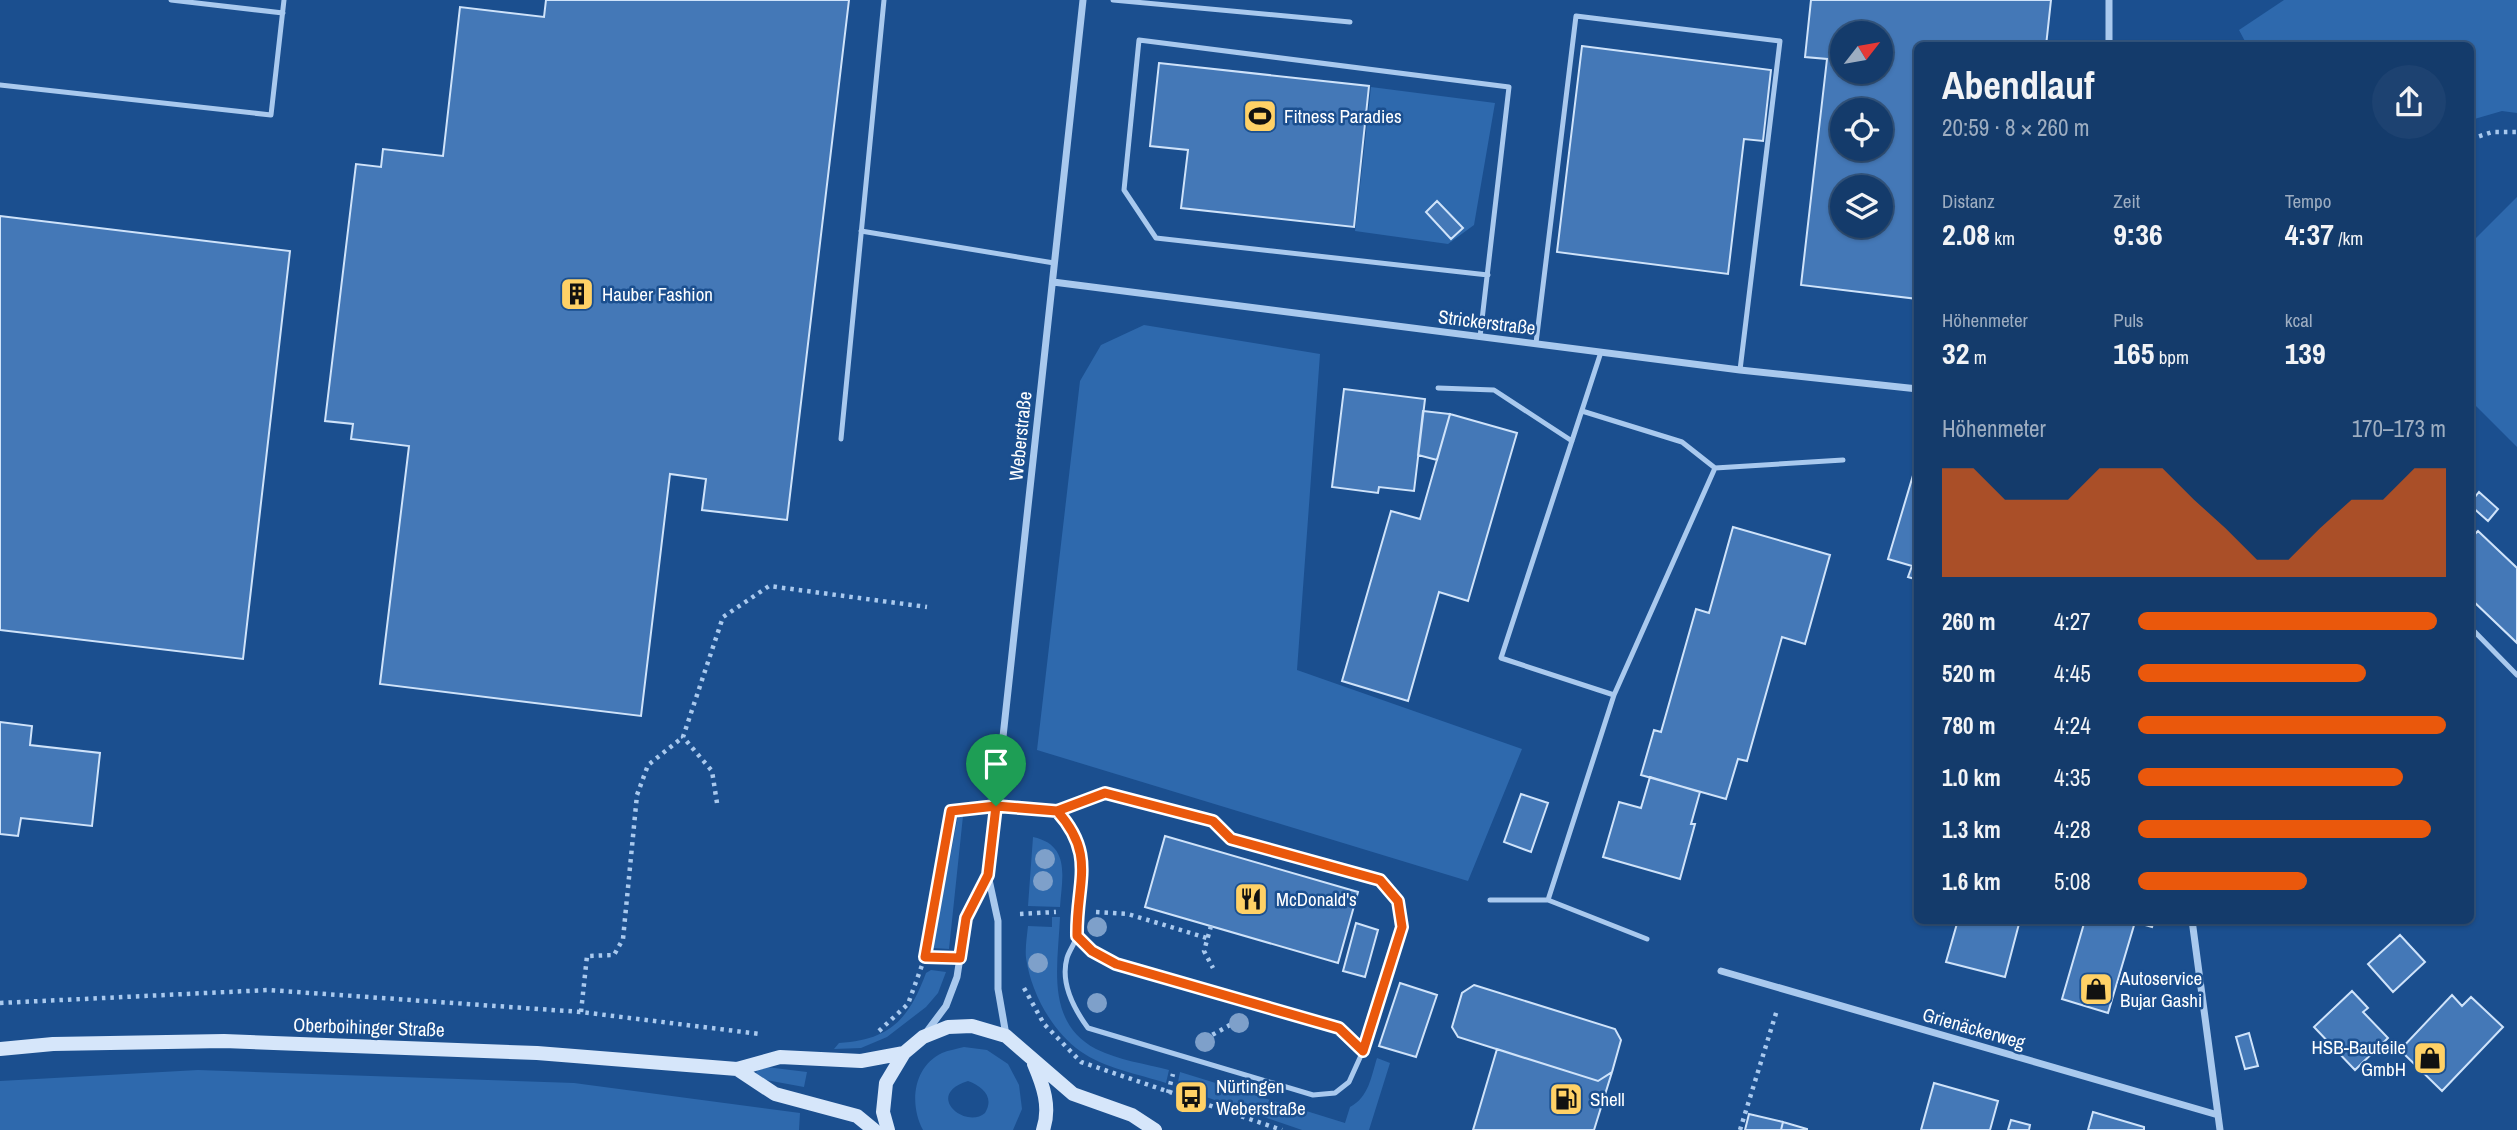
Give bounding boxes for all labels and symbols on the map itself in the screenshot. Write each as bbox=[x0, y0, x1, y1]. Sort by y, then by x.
north arrow bbox=[1830, 21, 1894, 84]
sports icon: Fitness Paradies bbox=[1241, 97, 1279, 135]
place label: Fitness Paradies bbox=[1284, 103, 1402, 129]
building icon: Hauber Fashion bbox=[558, 275, 596, 313]
place label: Hauber Fashion bbox=[602, 281, 713, 307]
street label: Strickerstraße bbox=[1437, 303, 1537, 341]
street label: Weberstraße bbox=[1002, 390, 1038, 482]
pin bbox=[966, 734, 1026, 806]
restaurant icon: McDonald's bbox=[1232, 880, 1270, 918]
place label: McDonald's bbox=[1276, 886, 1357, 912]
place label: Autoservice Bujar Gashi bbox=[2119, 965, 2202, 1013]
shop icon: Autoservice Bujar Gashi bbox=[2077, 970, 2115, 1008]
street label: Grienäckerweg bbox=[1920, 1001, 2029, 1055]
street label: Oberboihinger Straße bbox=[293, 1011, 445, 1043]
place label: HSB-Bauteile GmbH bbox=[2312, 1034, 2406, 1082]
shop icon: HSB-Bauteile GmbH bbox=[2411, 1039, 2449, 1077]
place label: Nürtingen Weberstraße bbox=[1216, 1073, 1306, 1121]
bus stop icon: Nürtingen Weberstraße bbox=[1172, 1078, 1210, 1116]
fuel station icon: Shell bbox=[1547, 1080, 1585, 1118]
place label: Shell bbox=[1590, 1086, 1625, 1112]

